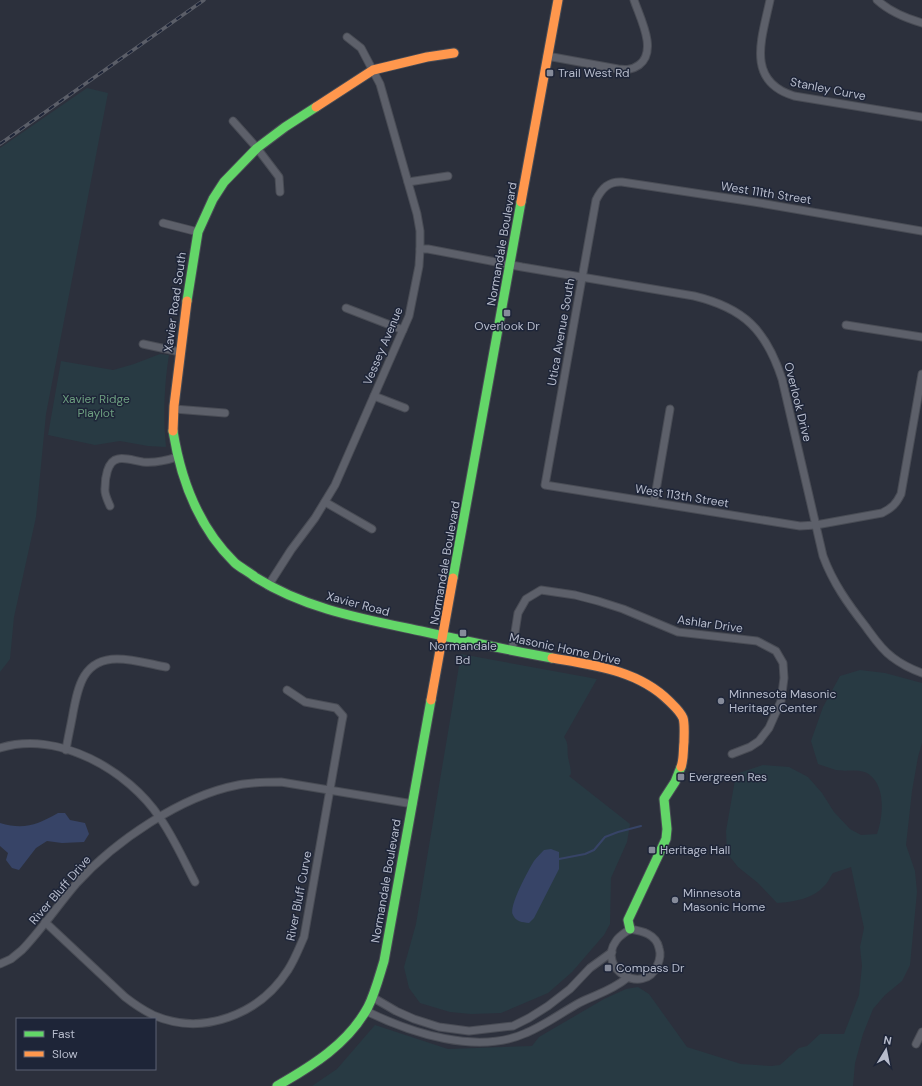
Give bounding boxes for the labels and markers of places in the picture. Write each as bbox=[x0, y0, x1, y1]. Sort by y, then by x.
place label: Trail West Rd bbox=[558, 65, 630, 81]
marker: Trail West Rd bbox=[545, 68, 555, 78]
marker: Overlook Dr bbox=[502, 308, 512, 318]
place label: Overlook Dr bbox=[474, 318, 540, 334]
marker: Normandale Bd bbox=[458, 628, 468, 638]
place label: Normandale Bd bbox=[429, 638, 497, 668]
place label: Minnesota Masonic Heritage Center bbox=[729, 686, 836, 716]
marker: Minnesota Masonic Heritage Center bbox=[716, 696, 726, 706]
place label: Evergreen Res bbox=[689, 769, 767, 785]
marker: Evergreen Res bbox=[676, 772, 686, 782]
place label: Heritage Hall bbox=[660, 842, 730, 858]
marker: Heritage Hall bbox=[647, 845, 657, 855]
place label: Minnesota Masonic Home bbox=[683, 885, 766, 915]
marker: Minnesota Masonic Home bbox=[670, 895, 680, 905]
place label: Compass Dr bbox=[616, 960, 685, 976]
marker: Compass Dr bbox=[603, 963, 613, 973]

